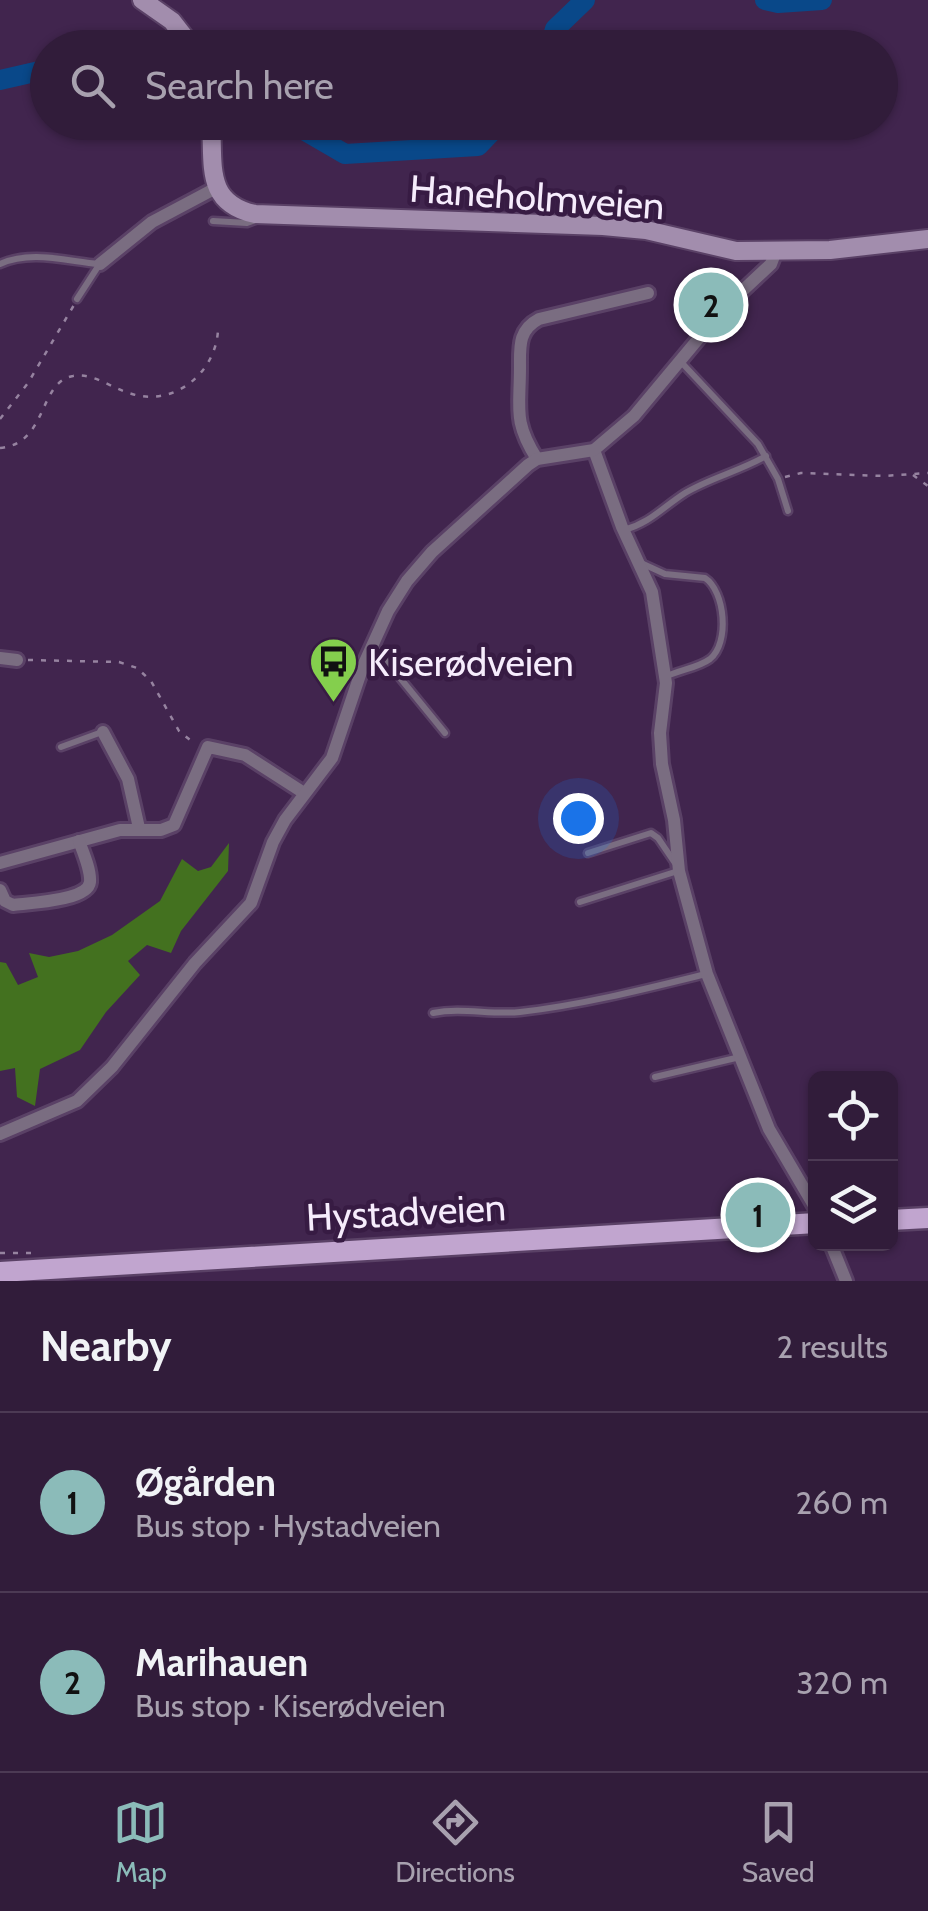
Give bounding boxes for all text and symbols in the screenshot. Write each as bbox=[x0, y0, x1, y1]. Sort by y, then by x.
search box bbox=[30, 30, 898, 140]
icon: search bbox=[65, 58, 120, 113]
text: Search here bbox=[145, 62, 334, 109]
street label: Haneholmveien bbox=[408, 165, 666, 229]
pin: 2 bbox=[678, 268, 744, 342]
bus stop icon: Kiserødveien bbox=[307, 636, 359, 704]
place label: Kiserødveien bbox=[368, 639, 574, 686]
your location bbox=[553, 793, 604, 844]
map controls bbox=[808, 1071, 898, 1251]
button: locate bbox=[808, 1071, 898, 1161]
button: layers bbox=[808, 1161, 898, 1251]
pin: 1 bbox=[726, 1178, 790, 1252]
street label: Hystadveien bbox=[305, 1183, 507, 1241]
text: Nearby bbox=[40, 1320, 172, 1372]
text: 2 results bbox=[777, 1327, 888, 1366]
text: Øgården bbox=[135, 1459, 276, 1506]
text: 1 bbox=[67, 1483, 78, 1522]
text: 260 m bbox=[795, 1483, 888, 1522]
text: Bus stop · Hystadveien bbox=[135, 1506, 441, 1545]
text: Marihauen bbox=[135, 1639, 308, 1686]
text: 2 bbox=[64, 1663, 81, 1702]
text: 320 m bbox=[796, 1663, 888, 1702]
text: Bus stop · Kiserødveien bbox=[135, 1686, 446, 1725]
tab: Map bbox=[113, 1795, 168, 1889]
tab: Directions bbox=[395, 1795, 515, 1889]
tab: Saved bbox=[742, 1795, 815, 1889]

